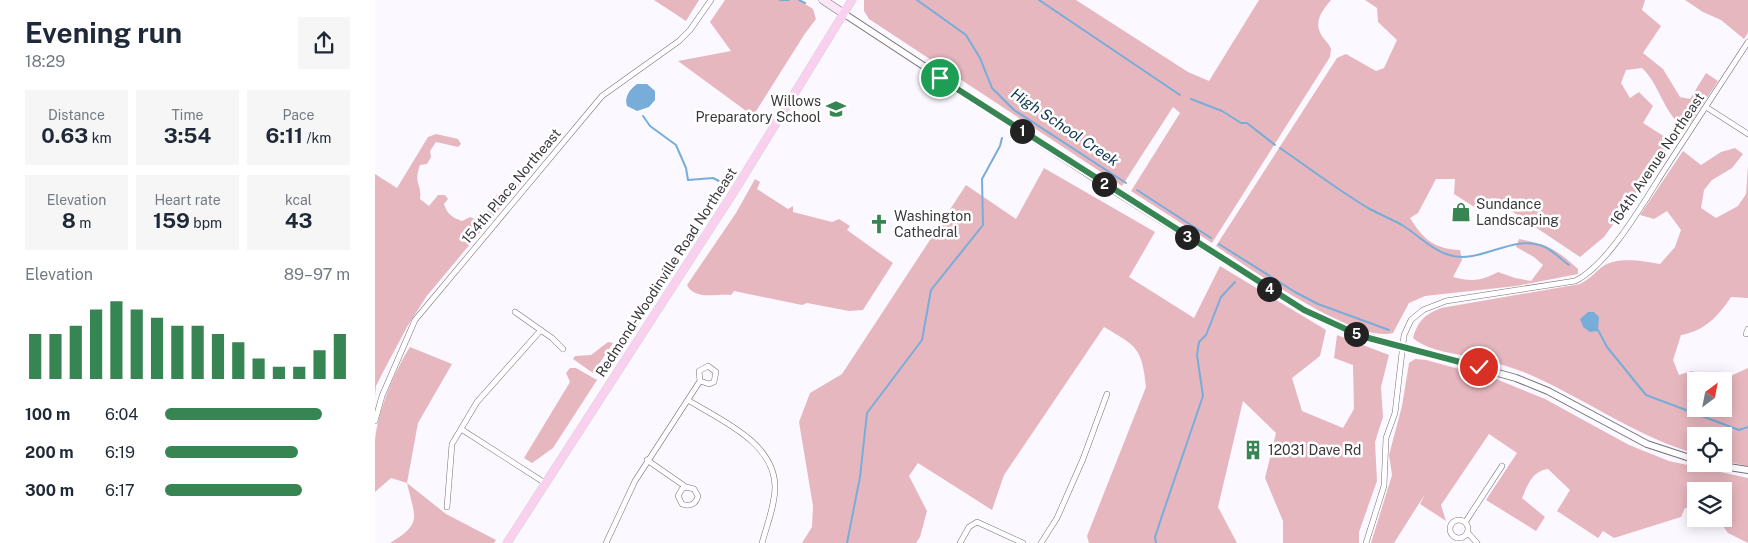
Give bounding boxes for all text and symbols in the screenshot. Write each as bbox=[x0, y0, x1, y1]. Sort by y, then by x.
text: Evening run bbox=[25, 16, 182, 49]
button: share bbox=[298, 17, 350, 69]
text: 18:29 bbox=[25, 52, 65, 71]
pin bbox=[919, 57, 961, 99]
icon: arrive bbox=[926, 64, 954, 92]
water label: High School Creek bbox=[1008, 85, 1123, 170]
street label: 164th Avenue Northeast bbox=[1607, 90, 1707, 228]
place label: Willows Preparatory School bbox=[695, 93, 821, 125]
school or university icon: Willows Preparatory School bbox=[825, 98, 847, 120]
text: Distance bbox=[48, 107, 105, 123]
text: Time bbox=[172, 107, 203, 123]
text: Pace bbox=[282, 107, 315, 123]
pin: 1 bbox=[1009, 118, 1035, 144]
text: 0.63 bbox=[41, 123, 88, 148]
text: 3:54 bbox=[164, 123, 211, 148]
text: 6:11 bbox=[266, 123, 303, 148]
text: 1 bbox=[1020, 123, 1026, 139]
street label: 154th Place Northeast bbox=[458, 125, 564, 247]
text: km bbox=[88, 130, 112, 146]
text: /km bbox=[303, 130, 331, 146]
street label: Redmond-Woodinville Road Northeast bbox=[592, 164, 740, 380]
pin: 2 bbox=[1091, 172, 1117, 196]
text: 2 bbox=[1100, 176, 1109, 192]
text: Elevation bbox=[47, 192, 106, 208]
text: Heart rate bbox=[154, 192, 221, 208]
text: kcal bbox=[285, 192, 312, 208]
place label: Sundance Landscaping bbox=[1476, 196, 1559, 228]
shop icon: Sundance Landscaping bbox=[1450, 201, 1472, 223]
text: 8 bbox=[62, 208, 76, 233]
text: 159 bbox=[153, 208, 190, 233]
text: 43 bbox=[285, 208, 312, 233]
place label: Washington Cathedral bbox=[894, 208, 971, 240]
church icon: Washington Cathedral bbox=[868, 213, 890, 235]
text: m bbox=[76, 215, 91, 231]
text: bpm bbox=[190, 215, 222, 231]
pin: 3 bbox=[1175, 224, 1199, 250]
text: 3 bbox=[1183, 229, 1192, 245]
text: Elevation bbox=[25, 265, 93, 284]
text: 89–97 m bbox=[284, 265, 350, 284]
pin: 4 bbox=[1257, 276, 1281, 302]
text: 4 bbox=[1265, 281, 1274, 297]
pin: 5 bbox=[1343, 322, 1369, 346]
text: 5 bbox=[1352, 326, 1361, 342]
pin bbox=[1458, 346, 1500, 388]
icon: check bbox=[1465, 353, 1493, 381]
north arrow bbox=[1687, 372, 1733, 418]
map controls bbox=[1687, 372, 1732, 527]
text: 100 m bbox=[25, 405, 70, 424]
text: 6:04 bbox=[105, 405, 138, 424]
button: locate bbox=[1687, 427, 1732, 472]
building icon: 12031 Dave Rd bbox=[1242, 439, 1264, 461]
place label: 12031 Dave Rd bbox=[1268, 442, 1361, 458]
text: 200 m bbox=[25, 443, 74, 462]
text: 6:19 bbox=[105, 443, 135, 462]
text: 300 m bbox=[25, 481, 74, 500]
text: 6:17 bbox=[105, 481, 135, 500]
button: layers bbox=[1687, 482, 1732, 527]

